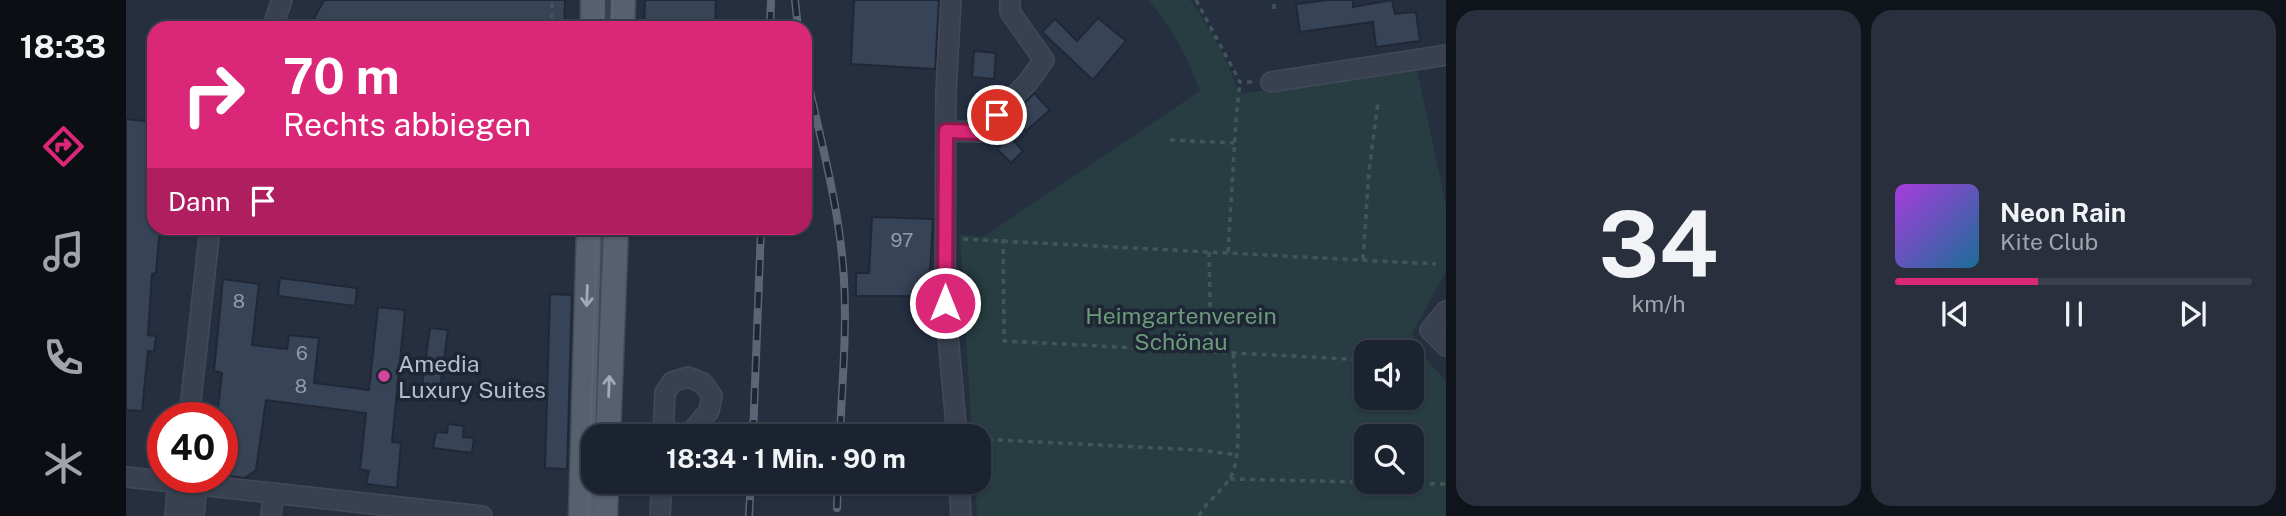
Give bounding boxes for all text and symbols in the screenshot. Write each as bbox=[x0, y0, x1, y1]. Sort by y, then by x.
text: 18:33 bbox=[20, 28, 106, 65]
text: 70 m bbox=[283, 47, 400, 105]
icon: right bbox=[168, 49, 259, 140]
pin bbox=[967, 85, 1027, 145]
icon: arrive bbox=[978, 96, 1016, 134]
text: Rechts abbiegen bbox=[283, 106, 531, 143]
icon: directions bbox=[39, 122, 88, 171]
icon: arrive bbox=[244, 182, 282, 220]
text: Dann bbox=[168, 186, 230, 217]
text: 34 bbox=[1599, 191, 1718, 297]
text: Neon Rain bbox=[2000, 197, 2126, 228]
icon: music bbox=[39, 227, 88, 276]
text: Kite Club bbox=[2000, 228, 2098, 255]
house number: 97 bbox=[891, 229, 913, 251]
position arrow bbox=[908, 266, 982, 340]
one-way arrow bbox=[580, 284, 593, 307]
house number: 8 bbox=[233, 290, 245, 312]
text: km/h bbox=[1631, 290, 1686, 317]
icon: previous bbox=[1936, 295, 1974, 333]
icon: pause bbox=[2055, 295, 2093, 333]
icon: next bbox=[2174, 295, 2212, 333]
park label: Heimgartenverein Schönau bbox=[1085, 302, 1277, 355]
icon: phone bbox=[39, 333, 88, 382]
map controls bbox=[1354, 340, 1424, 494]
button: sound bbox=[1354, 340, 1424, 410]
house number: 6 bbox=[296, 342, 308, 364]
place label: Amedia Luxury Suites bbox=[398, 350, 546, 403]
marker: Amedia Luxury Suites bbox=[376, 368, 392, 384]
house number: 8 bbox=[295, 375, 307, 397]
one-way arrow bbox=[603, 375, 616, 398]
speed limit sign: 40 bbox=[147, 402, 238, 493]
button: search bbox=[1354, 424, 1424, 494]
icon: climate bbox=[39, 439, 88, 488]
text: 18:34 · 1 Min. · 90 m bbox=[666, 443, 906, 474]

